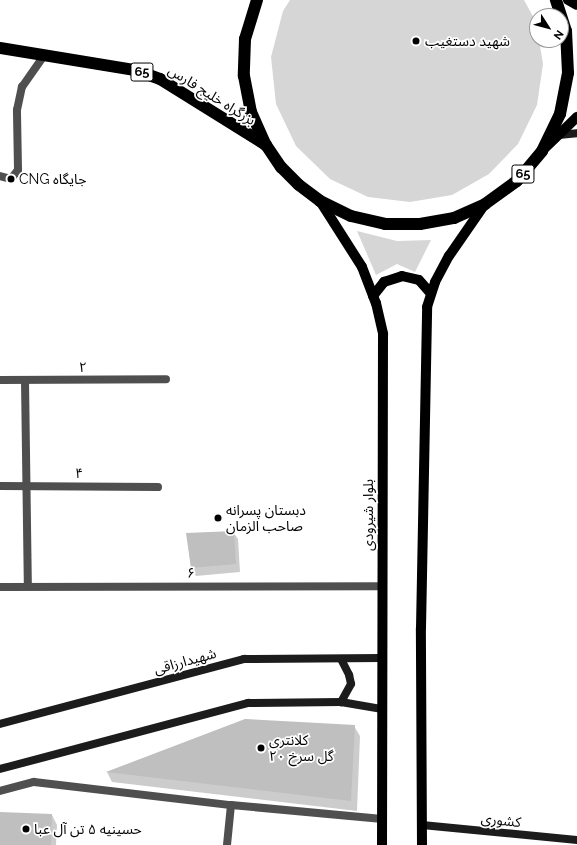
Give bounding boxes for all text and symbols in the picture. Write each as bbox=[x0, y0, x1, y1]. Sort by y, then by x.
north arrow bbox=[529, 8, 569, 48]
text: N bbox=[551, 28, 566, 42]
place label: شهید دستغیب bbox=[425, 33, 510, 49]
marker: شهید دستغیب bbox=[410, 35, 422, 47]
road number: 65 bbox=[130, 61, 154, 83]
street label: بزرگراه خلیج فارس bbox=[165, 61, 259, 129]
road number: 65 bbox=[511, 163, 535, 185]
place label: CNG جایگاه bbox=[19, 171, 86, 187]
marker: CNG جایگاه bbox=[6, 174, 16, 184]
street label: ۲ bbox=[79, 359, 87, 375]
street label: ۴ bbox=[75, 465, 83, 481]
street label: بلوار شیرودی bbox=[360, 479, 376, 551]
place label: دبستان پسرانه صاحب الزمان bbox=[226, 502, 306, 534]
marker: دبستان پسرانه صاحب الزمان bbox=[213, 513, 223, 523]
street label: ۶ bbox=[187, 565, 195, 581]
street label: شهیدارزاقی bbox=[152, 645, 218, 677]
place label: کلانتری ۲۰ گل سرخ bbox=[269, 732, 334, 764]
marker: کلانتری ۲۰ گل سرخ bbox=[256, 743, 266, 753]
street label: کشوری bbox=[480, 810, 522, 830]
place label: حسینیه ۵ تن آل عبا bbox=[34, 821, 142, 837]
marker: حسینیه ۵ تن آل عبا bbox=[21, 824, 31, 834]

